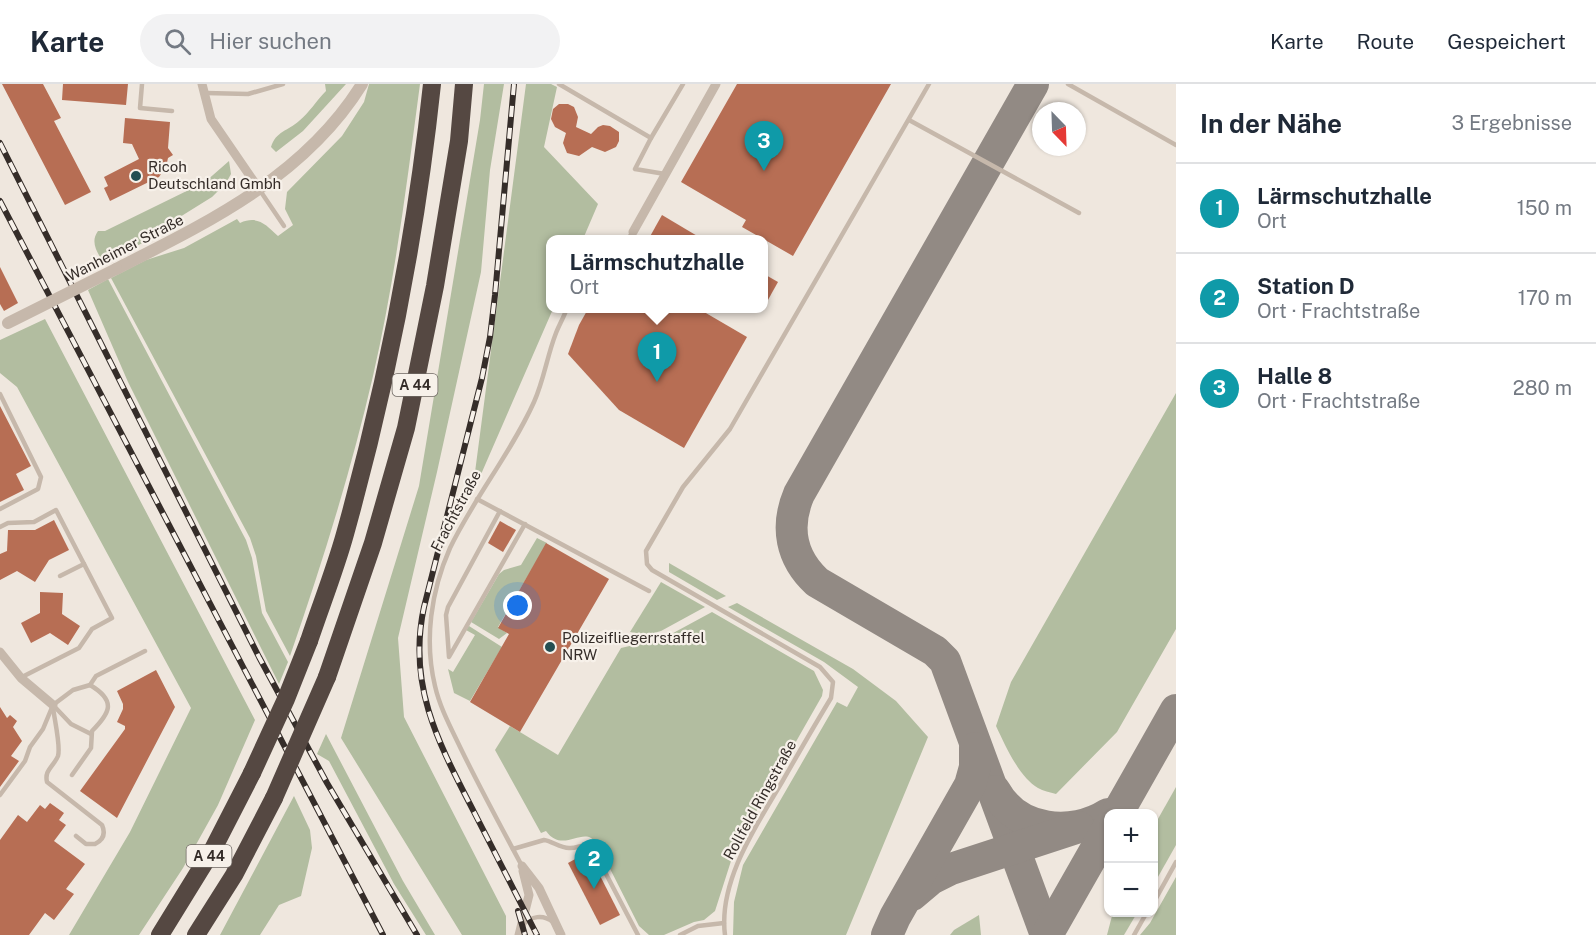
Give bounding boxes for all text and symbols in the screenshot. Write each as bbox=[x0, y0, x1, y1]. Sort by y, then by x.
search box bbox=[140, 14, 560, 68]
text: Karte bbox=[30, 25, 104, 58]
icon: search bbox=[161, 25, 194, 58]
text: Hier suchen bbox=[209, 28, 332, 54]
text: Karte bbox=[1270, 29, 1324, 54]
text: Route bbox=[1357, 29, 1414, 54]
text: Gespeichert bbox=[1447, 29, 1566, 54]
north arrow bbox=[1032, 102, 1086, 156]
text: In der Nähe bbox=[1200, 108, 1342, 139]
text: 3 Ergebnisse bbox=[1451, 111, 1572, 135]
pin: 3 bbox=[744, 122, 783, 171]
place label: Ricoh Deutschland Gmbh bbox=[148, 158, 281, 192]
marker: Ricoh Deutschland Gmbh bbox=[129, 169, 143, 183]
text: Lärmschutzhalle bbox=[1257, 183, 1432, 209]
text: 1 bbox=[1215, 196, 1224, 220]
text: 150 m bbox=[1517, 196, 1572, 220]
text: Ort bbox=[1257, 209, 1287, 233]
street label: Wanheimer Straße bbox=[63, 211, 186, 284]
popup bbox=[546, 235, 768, 313]
text: Lärmschutzhalle bbox=[570, 249, 744, 275]
text: Station D bbox=[1257, 273, 1355, 299]
text: Ort bbox=[570, 275, 599, 299]
text: 2 bbox=[1213, 286, 1226, 310]
text: 170 m bbox=[1518, 286, 1572, 310]
text: Ort · Frachtstraße bbox=[1257, 299, 1420, 323]
pin: 1 bbox=[638, 332, 676, 382]
text: Halle 8 bbox=[1257, 363, 1332, 389]
road number: A 44 bbox=[392, 374, 438, 396]
text: 3 bbox=[1213, 376, 1226, 400]
text: 280 m bbox=[1513, 376, 1572, 400]
text: Ort · Frachtstraße bbox=[1257, 389, 1420, 413]
street label: Frachtstraße bbox=[427, 467, 484, 554]
your location bbox=[503, 591, 532, 620]
place label: Polizeifliegerrstaffel NRW bbox=[562, 629, 705, 663]
marker: Polizeifliegerrstaffel NRW bbox=[543, 640, 557, 654]
street label: Rollfeld Ringstraße bbox=[720, 737, 799, 863]
map controls bbox=[1104, 809, 1158, 917]
button: + bbox=[1104, 809, 1158, 863]
pin: 2 bbox=[574, 840, 614, 889]
road number: A 44 bbox=[186, 845, 232, 867]
button: − bbox=[1104, 863, 1158, 917]

